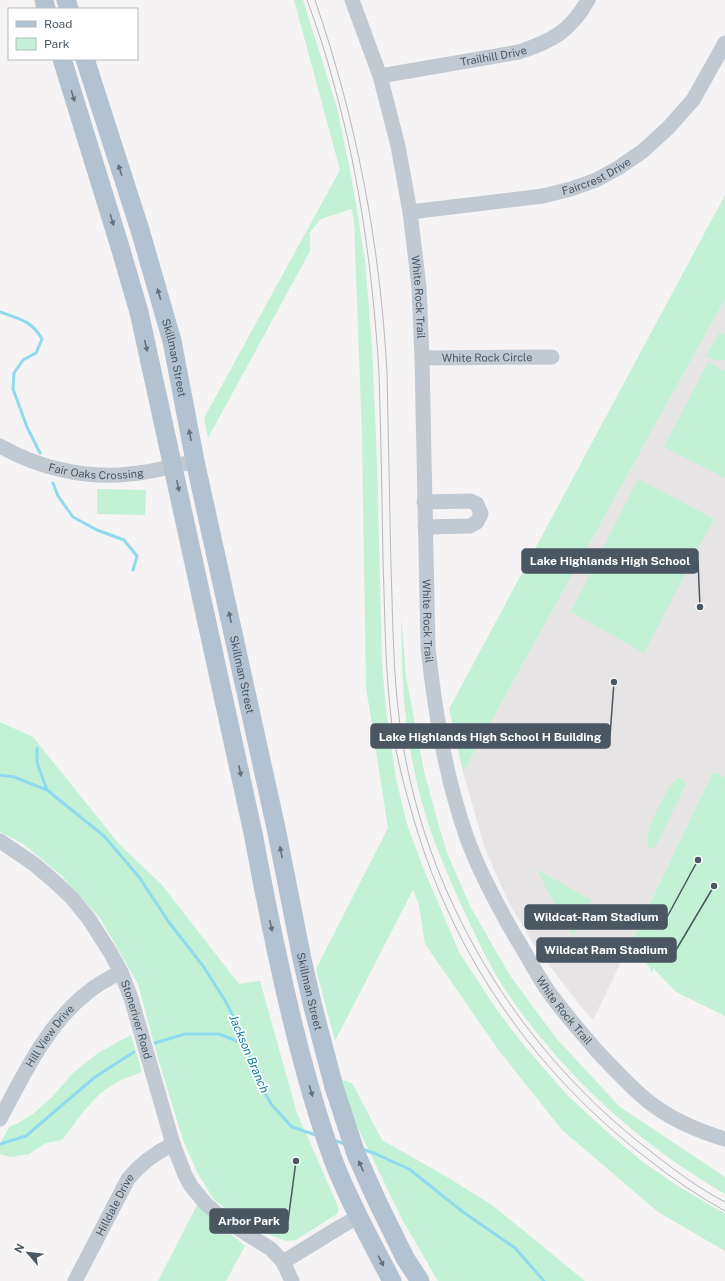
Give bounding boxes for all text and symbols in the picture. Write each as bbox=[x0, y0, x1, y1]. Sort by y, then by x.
legend bbox=[8, 8, 138, 60]
text: Road bbox=[44, 17, 72, 31]
text: Park bbox=[44, 37, 70, 51]
street label: Trailhill Drive bbox=[459, 44, 528, 68]
one-way arrow bbox=[70, 91, 76, 103]
street label: Faircrest Drive bbox=[561, 155, 633, 197]
one-way arrow bbox=[117, 164, 123, 176]
one-way arrow bbox=[109, 215, 115, 227]
street label: White Rock Trail bbox=[409, 255, 427, 339]
one-way arrow bbox=[156, 288, 162, 300]
street label: Skillman Street bbox=[160, 317, 189, 398]
one-way arrow bbox=[144, 340, 150, 352]
street label: White Rock Circle bbox=[442, 351, 532, 364]
one-way arrow bbox=[187, 429, 193, 441]
street label: Fair Oaks Crossing bbox=[47, 461, 145, 481]
one-way arrow bbox=[175, 480, 181, 492]
callout: Lake Highlands High School bbox=[522, 549, 698, 573]
text: Lake Highlands High School bbox=[530, 554, 690, 568]
street label: White Rock Trail bbox=[421, 579, 436, 663]
one-way arrow bbox=[226, 610, 232, 623]
street label: Skillman Street bbox=[228, 634, 257, 715]
callout: Lake Highlands High School H Building bbox=[371, 724, 610, 748]
text: Lake Highlands High School H Building bbox=[379, 730, 602, 744]
one-way arrow bbox=[237, 765, 243, 778]
one-way arrow bbox=[278, 846, 284, 858]
callout: Wildcat-Ram Stadium bbox=[525, 905, 667, 929]
text: Wildcat-Ram Stadium bbox=[533, 910, 659, 924]
one-way arrow bbox=[268, 920, 274, 933]
callout: Wildcat Ram Stadium bbox=[537, 938, 676, 962]
text: Wildcat Ram Stadium bbox=[544, 943, 668, 957]
street label: Skillman Street bbox=[295, 951, 325, 1032]
street label: White Rock Trail bbox=[534, 974, 595, 1047]
street label: Stoneriver Road bbox=[119, 978, 154, 1060]
street label: Hill View Drive bbox=[23, 1002, 76, 1069]
water label: Jackson Branch bbox=[226, 1013, 272, 1095]
one-way arrow bbox=[308, 1085, 314, 1097]
one-way arrow bbox=[358, 1160, 364, 1171]
street label: Hilldale Drive bbox=[94, 1171, 136, 1238]
callout: Arbor Park bbox=[210, 1209, 288, 1233]
text: Arbor Park bbox=[218, 1214, 280, 1228]
north arrow bbox=[8, 1233, 48, 1273]
text: N bbox=[12, 1242, 26, 1255]
one-way arrow bbox=[378, 1255, 385, 1267]

